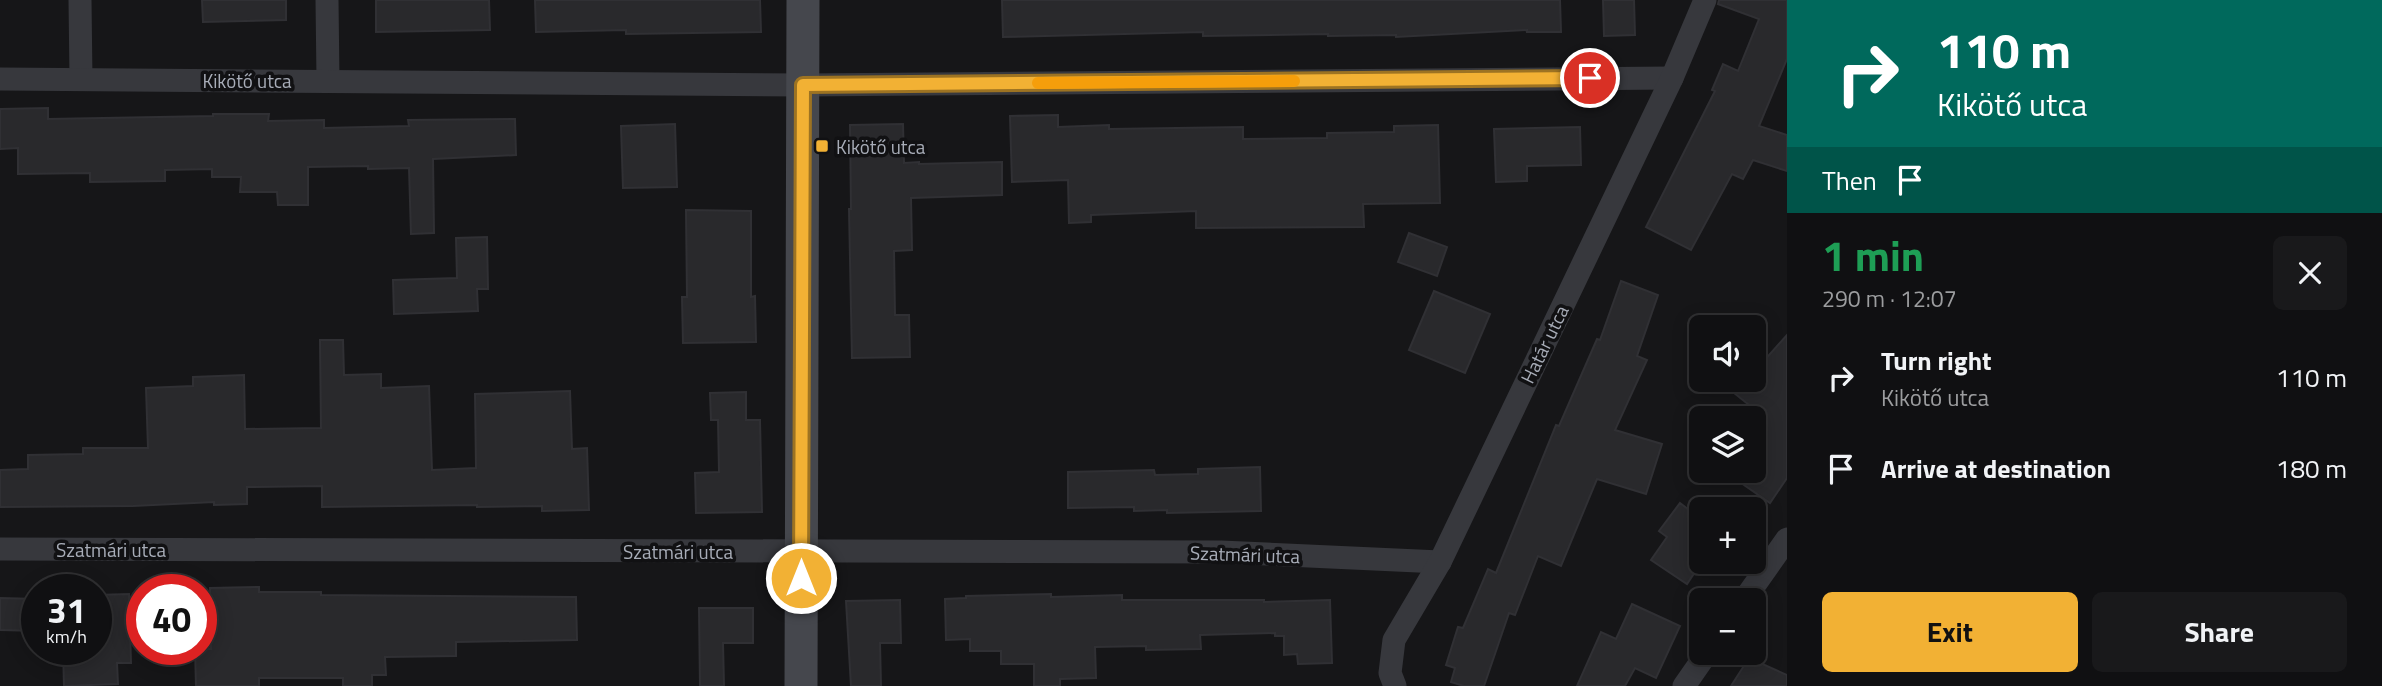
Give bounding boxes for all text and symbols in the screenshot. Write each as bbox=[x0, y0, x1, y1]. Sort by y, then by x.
text: 110 m bbox=[1937, 12, 2071, 87]
icon: right bbox=[1822, 28, 1913, 119]
pin bbox=[1560, 48, 1620, 108]
icon: arrive bbox=[1571, 59, 1609, 97]
street label: Kikötő utca bbox=[202, 66, 292, 95]
text: Kikötő utca bbox=[1937, 80, 2087, 128]
place label: Kikötő utca bbox=[836, 132, 926, 161]
marker: Kikötő utca bbox=[814, 138, 830, 154]
text: Then bbox=[1822, 161, 1877, 200]
icon: arrive bbox=[1891, 161, 1929, 199]
text: 1 min bbox=[1822, 223, 1924, 287]
button: close bbox=[2273, 236, 2347, 310]
text: 290 m · 12:07 bbox=[1822, 281, 1957, 316]
street label: Határ utca bbox=[1513, 300, 1576, 388]
map controls bbox=[1689, 315, 1766, 665]
button: sound bbox=[1689, 315, 1766, 392]
text: Turn right bbox=[1881, 341, 1992, 380]
text: 110 m bbox=[2276, 358, 2347, 397]
icon: right bbox=[1822, 359, 1860, 397]
text: Kikötő utca bbox=[1881, 380, 1989, 415]
button: layers bbox=[1689, 406, 1766, 483]
text: Arrive at destination bbox=[1881, 449, 2111, 488]
text: 180 m bbox=[2276, 449, 2347, 488]
icon: arrive bbox=[1822, 450, 1860, 488]
button: + bbox=[1689, 497, 1766, 574]
street label: Szatmári utca bbox=[56, 535, 166, 564]
street label: Szatmári utca bbox=[623, 537, 733, 566]
street label: Szatmári utca bbox=[1190, 538, 1301, 570]
position arrow bbox=[764, 541, 838, 615]
speed limit sign: 40 bbox=[126, 574, 217, 665]
text: 31 bbox=[47, 583, 86, 637]
button: − bbox=[1689, 588, 1766, 665]
button: Exit bbox=[1822, 592, 2078, 672]
button: Share bbox=[2092, 592, 2347, 672]
text: km/h bbox=[46, 623, 87, 650]

